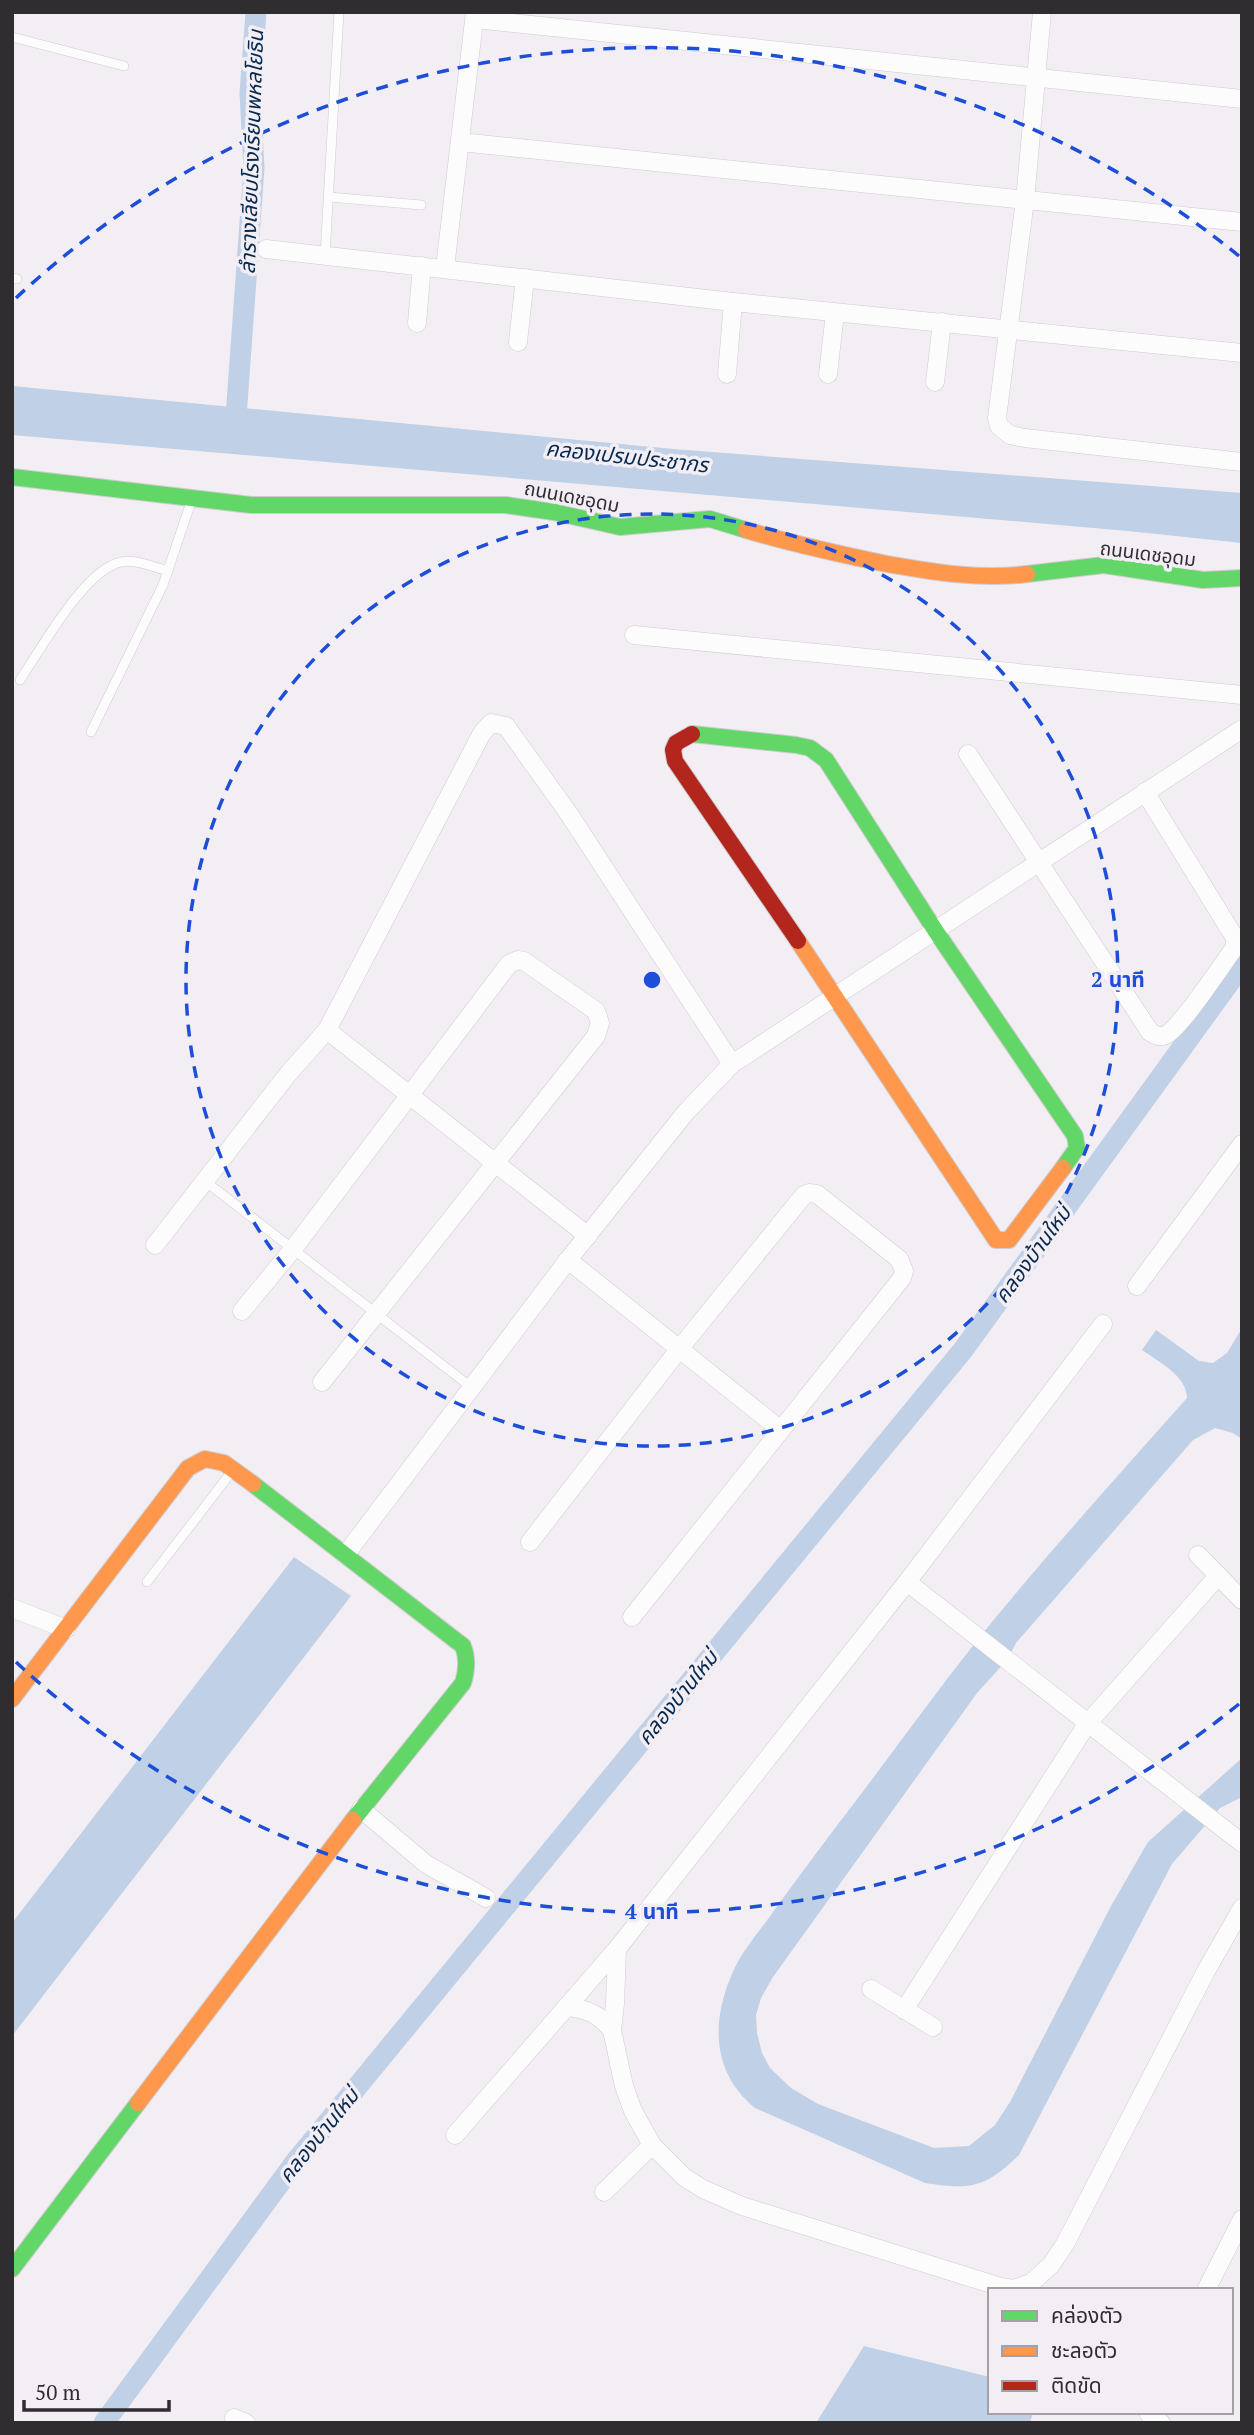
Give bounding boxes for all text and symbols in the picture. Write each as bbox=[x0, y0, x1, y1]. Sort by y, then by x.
water label: ลำรางเลียบโรงเรียนพหลโยธิน bbox=[233, 28, 269, 275]
water label: คลองเปรมประชากร bbox=[544, 434, 711, 479]
street label: ถนนเดชอุดม bbox=[522, 475, 622, 517]
street label: ถนนเดชอุดม bbox=[1099, 535, 1197, 571]
text: 2 นาที bbox=[1091, 965, 1145, 993]
centre of rings bbox=[640, 968, 664, 992]
water label: คลองบ้านใหม่ bbox=[987, 1197, 1079, 1308]
water label: คลองบ้านใหม่ bbox=[630, 1642, 726, 1750]
text: 4 นาที bbox=[625, 1897, 679, 1925]
water label: คลองบ้านใหม่ bbox=[271, 2080, 367, 2188]
legend bbox=[988, 2288, 1233, 2414]
text: คล่องตัว bbox=[1051, 2301, 1123, 2329]
text: ชะลอตัว bbox=[1051, 2336, 1117, 2364]
scale bar bbox=[24, 2368, 170, 2412]
text: ติดขัด bbox=[1051, 2371, 1102, 2399]
text: 50 m bbox=[35, 2378, 81, 2406]

